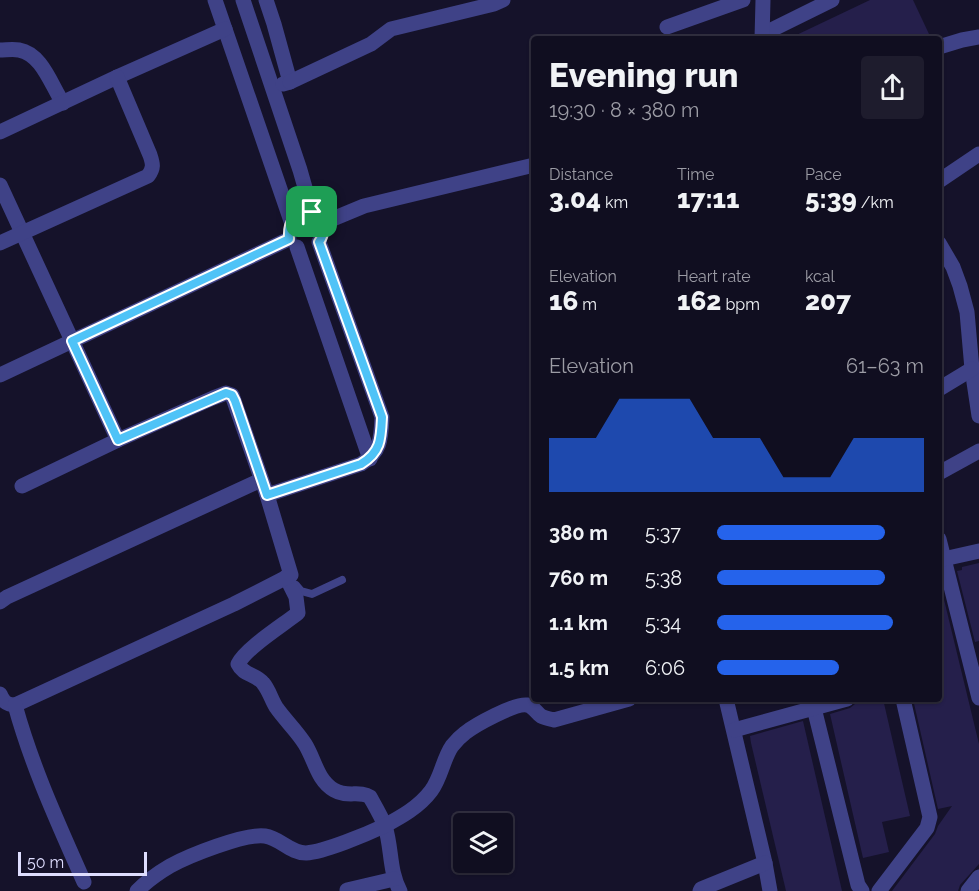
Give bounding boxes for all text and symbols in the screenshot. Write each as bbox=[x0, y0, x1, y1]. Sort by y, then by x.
text: Evening run bbox=[549, 56, 739, 95]
button: share bbox=[861, 56, 924, 119]
text: 19:30 · 8 × 380 m bbox=[549, 98, 699, 122]
text: Distance bbox=[549, 165, 613, 184]
text: Time bbox=[677, 165, 714, 184]
text: Pace bbox=[805, 165, 842, 184]
text: 3.04 bbox=[549, 184, 601, 214]
text: 17:11 bbox=[677, 184, 740, 214]
text: 5:39 bbox=[805, 184, 857, 214]
pin bbox=[286, 186, 337, 237]
text: km bbox=[601, 193, 628, 212]
text: /km bbox=[857, 193, 894, 212]
icon: arrive bbox=[295, 195, 328, 228]
text: Elevation bbox=[549, 267, 617, 286]
text: Heart rate bbox=[677, 267, 751, 286]
text: kcal bbox=[805, 267, 835, 286]
text: 16 bbox=[549, 286, 578, 316]
text: 162 bbox=[677, 286, 721, 316]
text: 207 bbox=[805, 286, 851, 316]
text: m bbox=[578, 295, 597, 314]
text: bpm bbox=[721, 295, 760, 314]
text: Elevation bbox=[549, 354, 634, 378]
text: 61–63 m bbox=[846, 354, 924, 378]
text: 380 m bbox=[549, 521, 608, 545]
text: 5:37 bbox=[645, 521, 681, 545]
text: 760 m bbox=[549, 566, 608, 590]
text: 5:38 bbox=[645, 566, 682, 590]
text: 1.1 km bbox=[549, 611, 608, 635]
text: 5:34 bbox=[645, 611, 681, 635]
text: 1.5 km bbox=[549, 656, 609, 680]
text: 6:06 bbox=[645, 656, 685, 680]
map controls bbox=[453, 813, 513, 873]
button: layers bbox=[453, 813, 513, 873]
scale bar bbox=[18, 849, 147, 876]
text: 50 m bbox=[27, 853, 64, 872]

